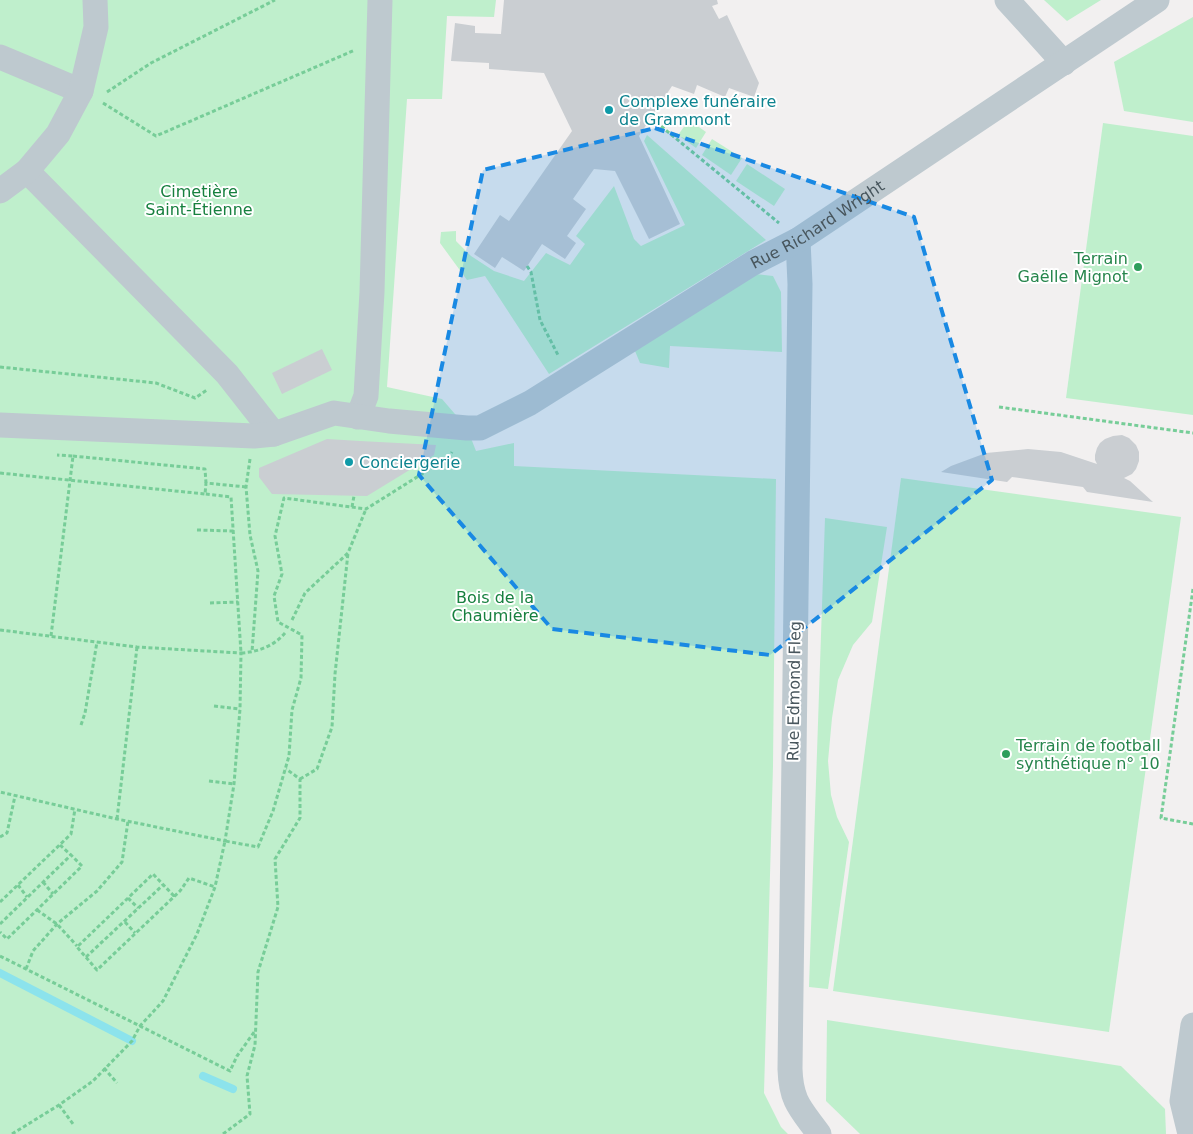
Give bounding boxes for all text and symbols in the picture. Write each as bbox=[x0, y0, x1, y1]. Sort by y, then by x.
place label: Complexe funéraire de Grammont bbox=[619, 92, 776, 129]
marker: Complexe funéraire de Grammont bbox=[603, 104, 615, 116]
street label: Rue Richard Wright bbox=[747, 176, 888, 272]
park label: Cimetière Saint-Étienne bbox=[145, 182, 253, 219]
place label: Terrain Gaëlle Mignot bbox=[1018, 249, 1128, 286]
marker: Terrain Gaëlle Mignot bbox=[1132, 261, 1144, 273]
place label: Conciergerie bbox=[359, 453, 460, 472]
marker: Conciergerie bbox=[343, 456, 355, 468]
park label: Bois de la Chaumière bbox=[451, 588, 539, 625]
street label: Rue Edmond Fleg bbox=[783, 621, 805, 761]
place label: Terrain de football synthétique n° 10 bbox=[1015, 736, 1161, 773]
marker: Terrain de football synthétique n° 10 bbox=[1000, 748, 1012, 760]

